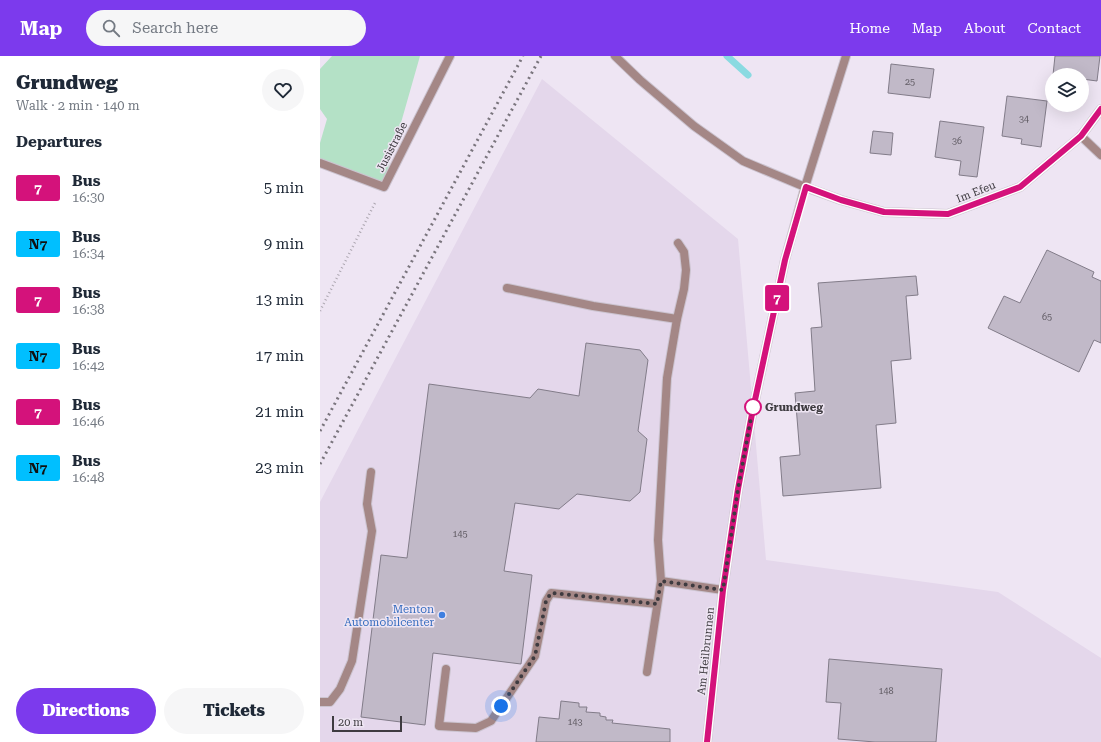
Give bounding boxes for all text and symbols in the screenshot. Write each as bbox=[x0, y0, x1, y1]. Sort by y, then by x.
search box bbox=[86, 10, 366, 46]
text: Map bbox=[20, 17, 62, 40]
icon: search bbox=[100, 17, 122, 39]
text: Search here bbox=[132, 19, 218, 37]
text: Home bbox=[849, 20, 890, 36]
text: Map bbox=[912, 20, 942, 36]
text: About bbox=[964, 20, 1006, 36]
text: Contact bbox=[1028, 20, 1081, 36]
map controls bbox=[1045, 68, 1089, 112]
button: layers bbox=[1045, 68, 1089, 112]
button: heart bbox=[262, 69, 304, 111]
text: Grundweg bbox=[16, 71, 118, 94]
house number: 25 bbox=[905, 77, 915, 87]
text: Walk · 2 min · 140 m bbox=[16, 98, 140, 113]
house number: 34 bbox=[1019, 114, 1029, 124]
street label: Jusistraße bbox=[374, 120, 410, 174]
text: Departures bbox=[16, 133, 102, 151]
house number: 36 bbox=[952, 136, 962, 146]
text: Bus bbox=[72, 172, 100, 190]
text: 5 min bbox=[264, 179, 304, 197]
street label: Im Efeu bbox=[954, 179, 998, 205]
text: 7 bbox=[34, 180, 42, 196]
text: 16:30 bbox=[72, 190, 104, 205]
text: Bus bbox=[72, 228, 100, 246]
text: 9 min bbox=[264, 235, 304, 253]
text: N7 bbox=[29, 236, 47, 252]
text: 16:34 bbox=[72, 246, 104, 261]
text: Bus bbox=[72, 284, 100, 302]
line badge: 7 bbox=[764, 285, 790, 311]
text: 7 bbox=[773, 290, 781, 306]
text: 13 min bbox=[255, 291, 304, 309]
text: 7 bbox=[34, 292, 42, 308]
text: 16:38 bbox=[72, 302, 104, 317]
house number: 65 bbox=[1042, 312, 1052, 322]
text: Bus bbox=[72, 340, 100, 358]
text: 17 min bbox=[255, 347, 304, 365]
text: N7 bbox=[29, 348, 47, 364]
text: 16:42 bbox=[72, 358, 104, 373]
text: Bus bbox=[72, 396, 100, 414]
marker: Grundweg bbox=[744, 398, 762, 416]
place label: Grundweg bbox=[765, 401, 823, 414]
text: 21 min bbox=[255, 403, 304, 421]
text: 7 bbox=[34, 404, 42, 420]
text: 16:46 bbox=[72, 414, 104, 429]
text: Bus bbox=[72, 452, 100, 470]
text: 23 min bbox=[255, 459, 304, 477]
text: N7 bbox=[29, 460, 47, 476]
text: 16:48 bbox=[72, 470, 104, 485]
house number: 145 bbox=[452, 529, 468, 539]
place label: Menton Automobilcenter bbox=[344, 603, 434, 629]
street label: Am Heilbrunnen bbox=[695, 606, 717, 696]
marker: Menton Automobilcenter bbox=[437, 610, 447, 620]
house number: 148 bbox=[878, 686, 894, 696]
button: Directions bbox=[16, 688, 156, 734]
button: Tickets bbox=[164, 688, 304, 734]
your location bbox=[491, 696, 511, 716]
scale bar bbox=[332, 714, 402, 733]
text: 20 m bbox=[338, 716, 363, 729]
house number: 143 bbox=[567, 717, 583, 727]

